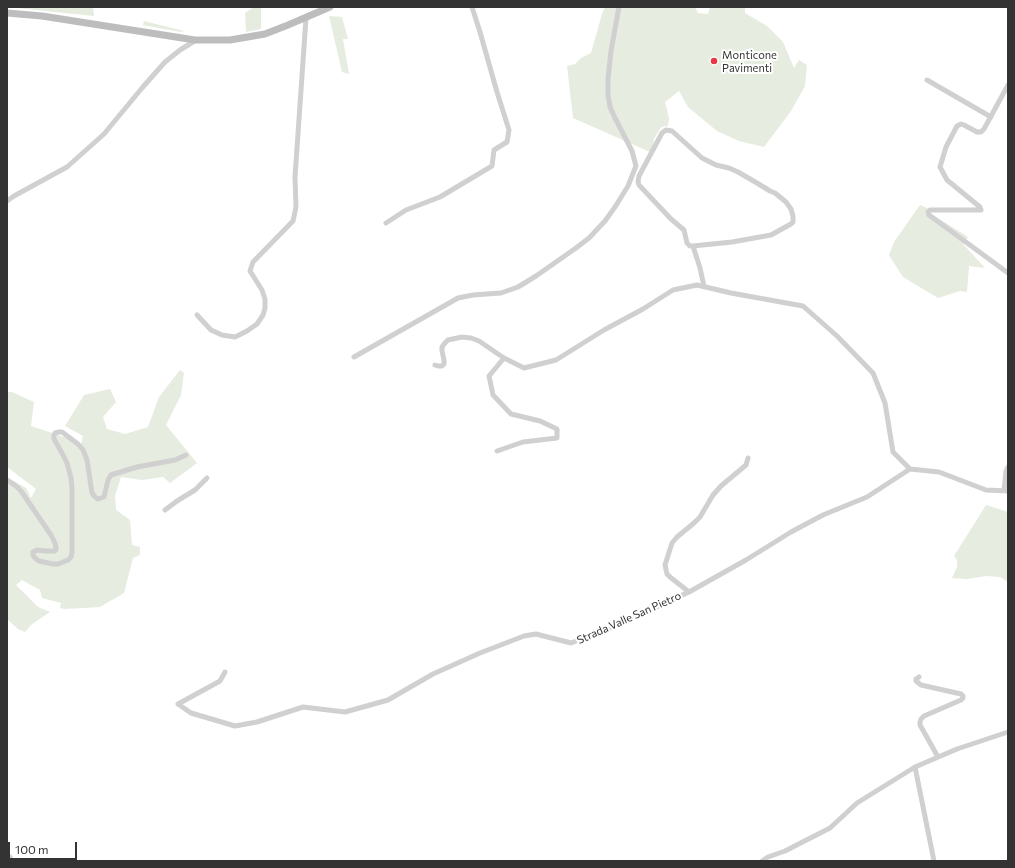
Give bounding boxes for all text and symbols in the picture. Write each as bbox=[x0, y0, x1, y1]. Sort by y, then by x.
place label: Monticone Pavimenti bbox=[722, 48, 777, 74]
marker: Monticone Pavimenti bbox=[709, 56, 719, 66]
street label: Strada Valle San Pietro bbox=[575, 589, 683, 647]
scale bar bbox=[10, 834, 79, 860]
text: 100 m bbox=[15, 842, 49, 856]

